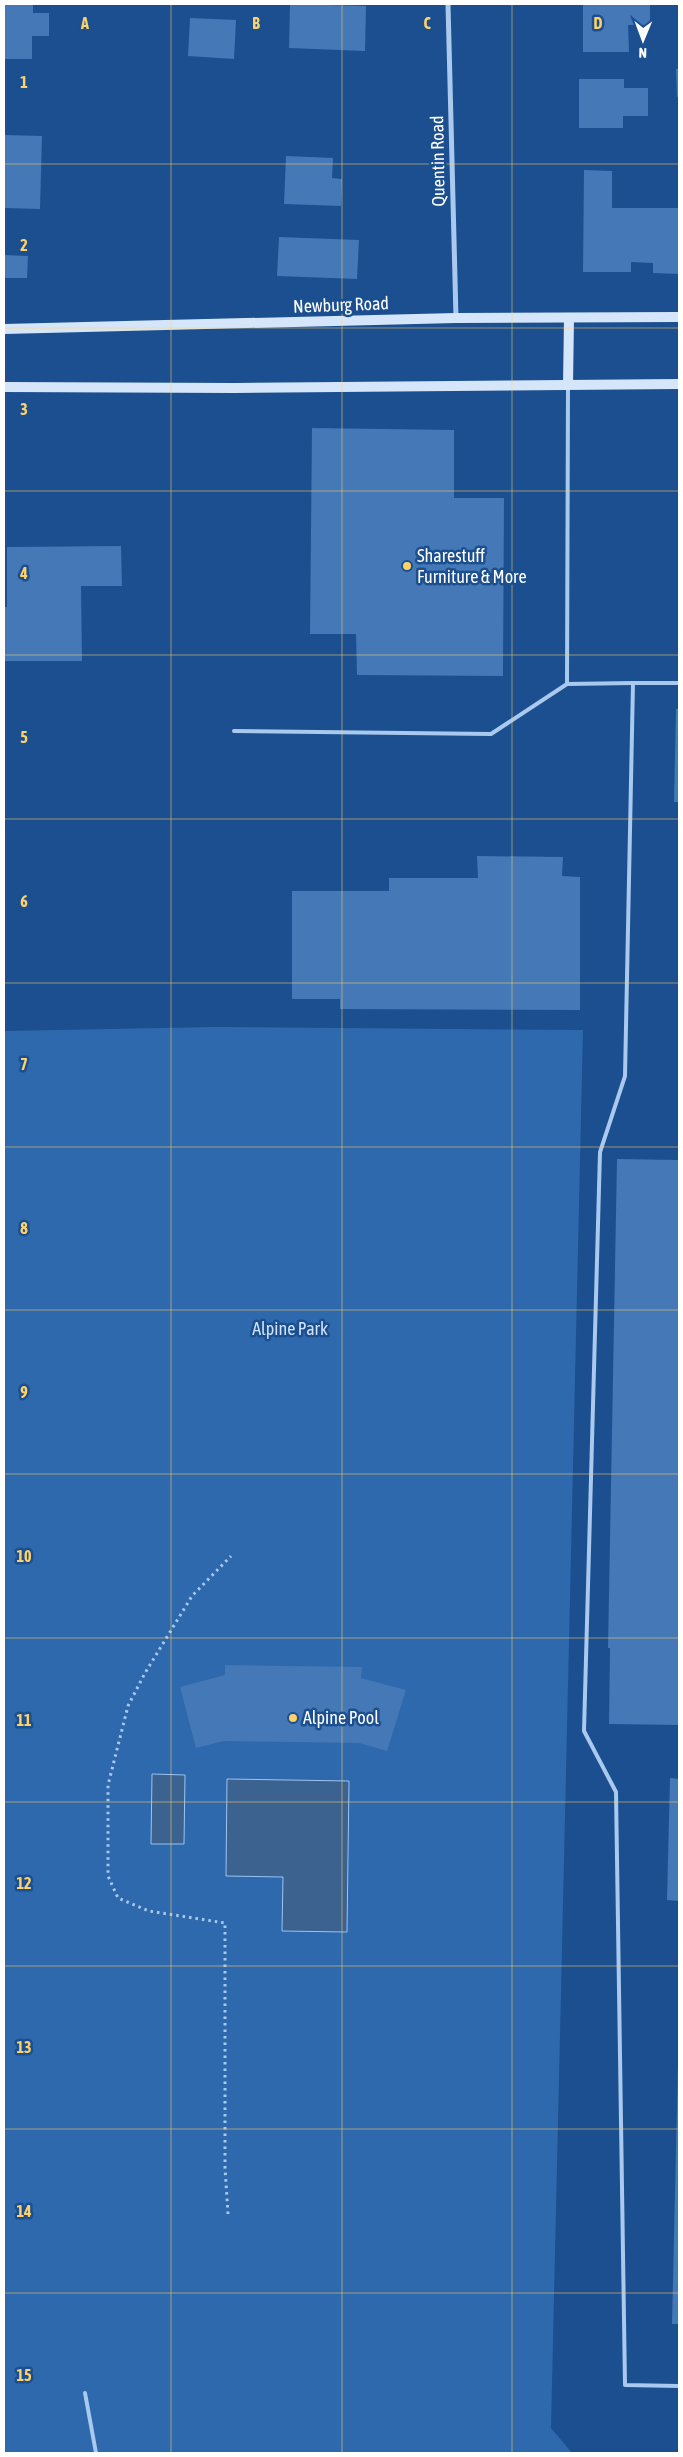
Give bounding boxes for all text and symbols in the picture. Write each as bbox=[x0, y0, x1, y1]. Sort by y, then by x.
text: A bbox=[80, 14, 89, 32]
text: B bbox=[252, 14, 260, 32]
text: C bbox=[423, 14, 431, 32]
text: D bbox=[594, 14, 603, 32]
north arrow bbox=[618, 15, 668, 65]
text: N bbox=[639, 45, 647, 61]
text: 1 bbox=[20, 73, 28, 91]
street label: Quentin Road bbox=[426, 115, 449, 207]
text: 2 bbox=[20, 236, 28, 254]
street label: Newburg Road bbox=[293, 292, 389, 317]
text: 3 bbox=[20, 400, 28, 418]
place label: Sharestuff Furniture & More bbox=[417, 545, 527, 587]
marker: Sharestuff Furniture & More bbox=[401, 560, 413, 572]
text: 4 bbox=[19, 564, 28, 582]
text: 5 bbox=[20, 728, 28, 746]
text: 6 bbox=[20, 892, 28, 910]
text: 7 bbox=[20, 1055, 28, 1073]
text: 8 bbox=[20, 1219, 28, 1237]
park label: Alpine Park bbox=[252, 1318, 328, 1339]
text: 9 bbox=[20, 1383, 28, 1401]
text: 10 bbox=[16, 1547, 32, 1565]
place label: Alpine Pool bbox=[303, 1707, 379, 1728]
text: 11 bbox=[16, 1711, 32, 1729]
marker: Alpine Pool bbox=[287, 1712, 299, 1724]
text: 12 bbox=[16, 1874, 32, 1892]
text: 13 bbox=[16, 2038, 32, 2056]
text: 14 bbox=[16, 2202, 32, 2220]
text: 15 bbox=[16, 2366, 32, 2384]

